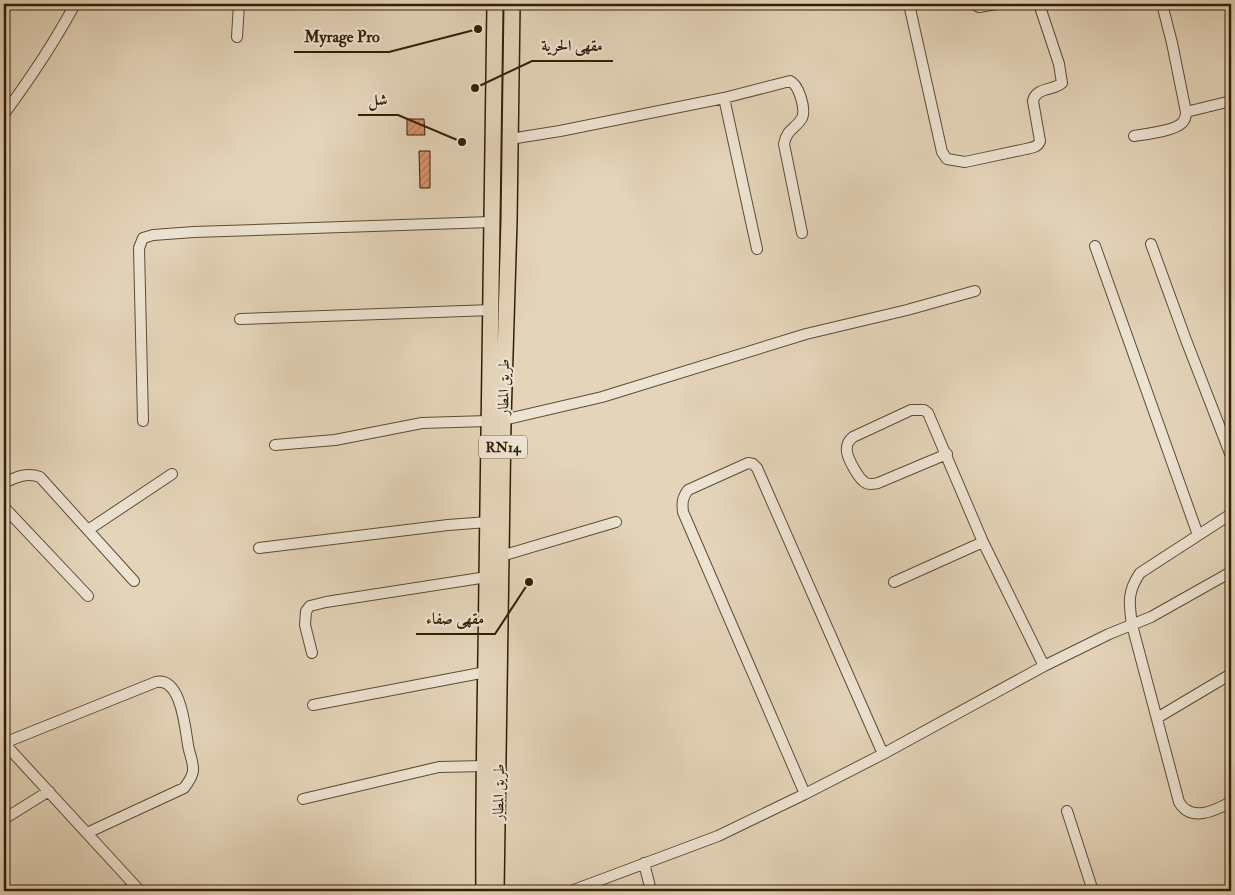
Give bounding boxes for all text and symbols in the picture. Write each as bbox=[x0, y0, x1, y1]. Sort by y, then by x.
callout: Myrage Pro bbox=[294, 21, 389, 52]
text: Myrage Pro bbox=[303, 27, 380, 48]
callout: مقهى الحرية bbox=[532, 30, 613, 61]
text: مقهى الحرية bbox=[541, 36, 603, 56]
callout: شل bbox=[358, 84, 398, 115]
text: شل bbox=[368, 90, 388, 111]
street label: طريق المطار bbox=[494, 358, 514, 418]
road number: RN14 bbox=[479, 436, 527, 458]
callout: مقهى صفاء bbox=[416, 603, 495, 634]
text: مقهى صفاء bbox=[426, 609, 484, 629]
street label: طريق المطار bbox=[489, 763, 509, 823]

